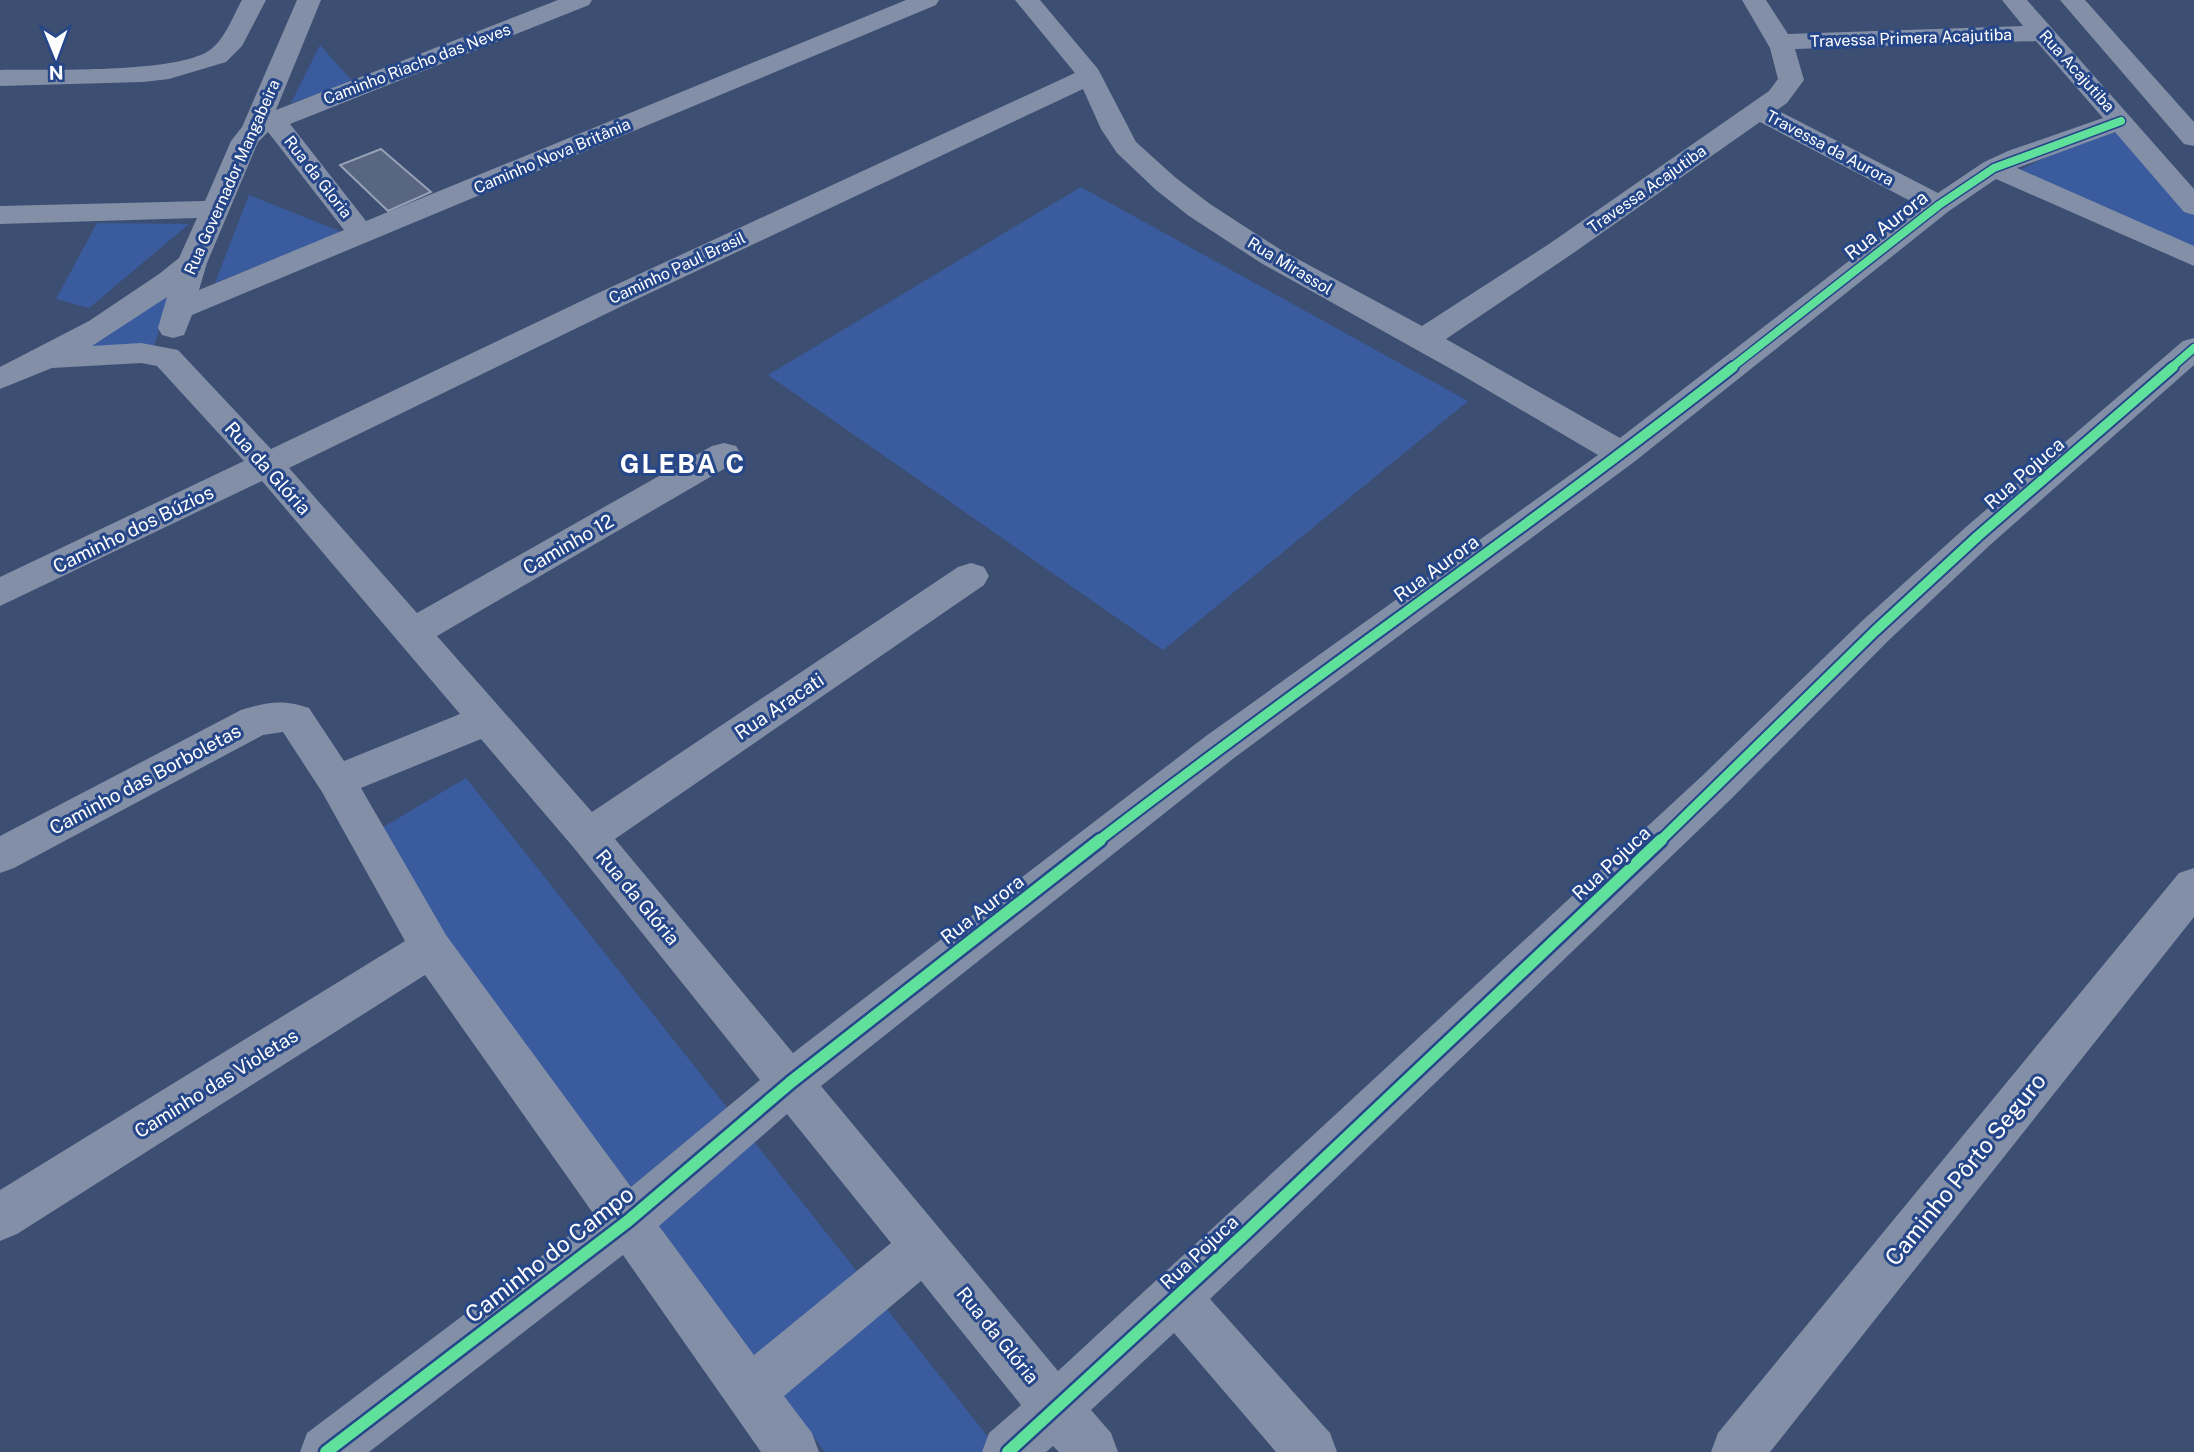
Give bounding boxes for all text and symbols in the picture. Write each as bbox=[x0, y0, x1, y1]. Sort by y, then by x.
street label: Caminho Riacho das Neves bbox=[321, 19, 513, 109]
north arrow bbox=[21, 21, 91, 91]
street label: Travessa Primera Acajutiba bbox=[1810, 25, 2012, 51]
street label: Rua Acajutiba bbox=[2035, 26, 2119, 116]
text: N bbox=[49, 62, 64, 84]
street label: Rua Governador Mangabeira bbox=[180, 76, 284, 278]
street label: Travessa da Aurora bbox=[1763, 106, 1897, 190]
street label: Caminho Nova Britânia bbox=[471, 114, 633, 198]
street label: Rua da Gloria bbox=[280, 132, 356, 222]
street label: Travessa Acajutiba bbox=[1584, 141, 1710, 237]
street label: Rua Aurora bbox=[1840, 186, 1932, 264]
street label: Caminho Paul Brasil bbox=[606, 228, 748, 308]
street label: Rua Mirassol bbox=[1244, 233, 1336, 299]
street label: Rua da Glória bbox=[220, 417, 316, 519]
street label: Rua Pojuca bbox=[1980, 432, 2068, 514]
district label: GLEBA C bbox=[620, 448, 746, 479]
street label: Caminho dos Búzios bbox=[49, 481, 217, 577]
street label: Caminho 12 bbox=[519, 509, 617, 579]
street label: Rua Aurora bbox=[1390, 530, 1482, 606]
street label: Rua Aracati bbox=[730, 668, 828, 744]
street label: Caminho das Borboletas bbox=[46, 719, 244, 839]
street label: Rua Pojuca bbox=[1568, 821, 1654, 905]
street label: Rua da Glória bbox=[592, 845, 684, 949]
street label: Rua Aurora bbox=[936, 870, 1028, 948]
street label: Caminho das Violetas bbox=[130, 1024, 302, 1142]
street label: Caminho Pôrto Seguro bbox=[1879, 1067, 2051, 1271]
street label: Caminho do Campo bbox=[460, 1180, 638, 1328]
street label: Rua Pojuca bbox=[1156, 1210, 1242, 1294]
street label: Rua da Glória bbox=[952, 1282, 1044, 1388]

